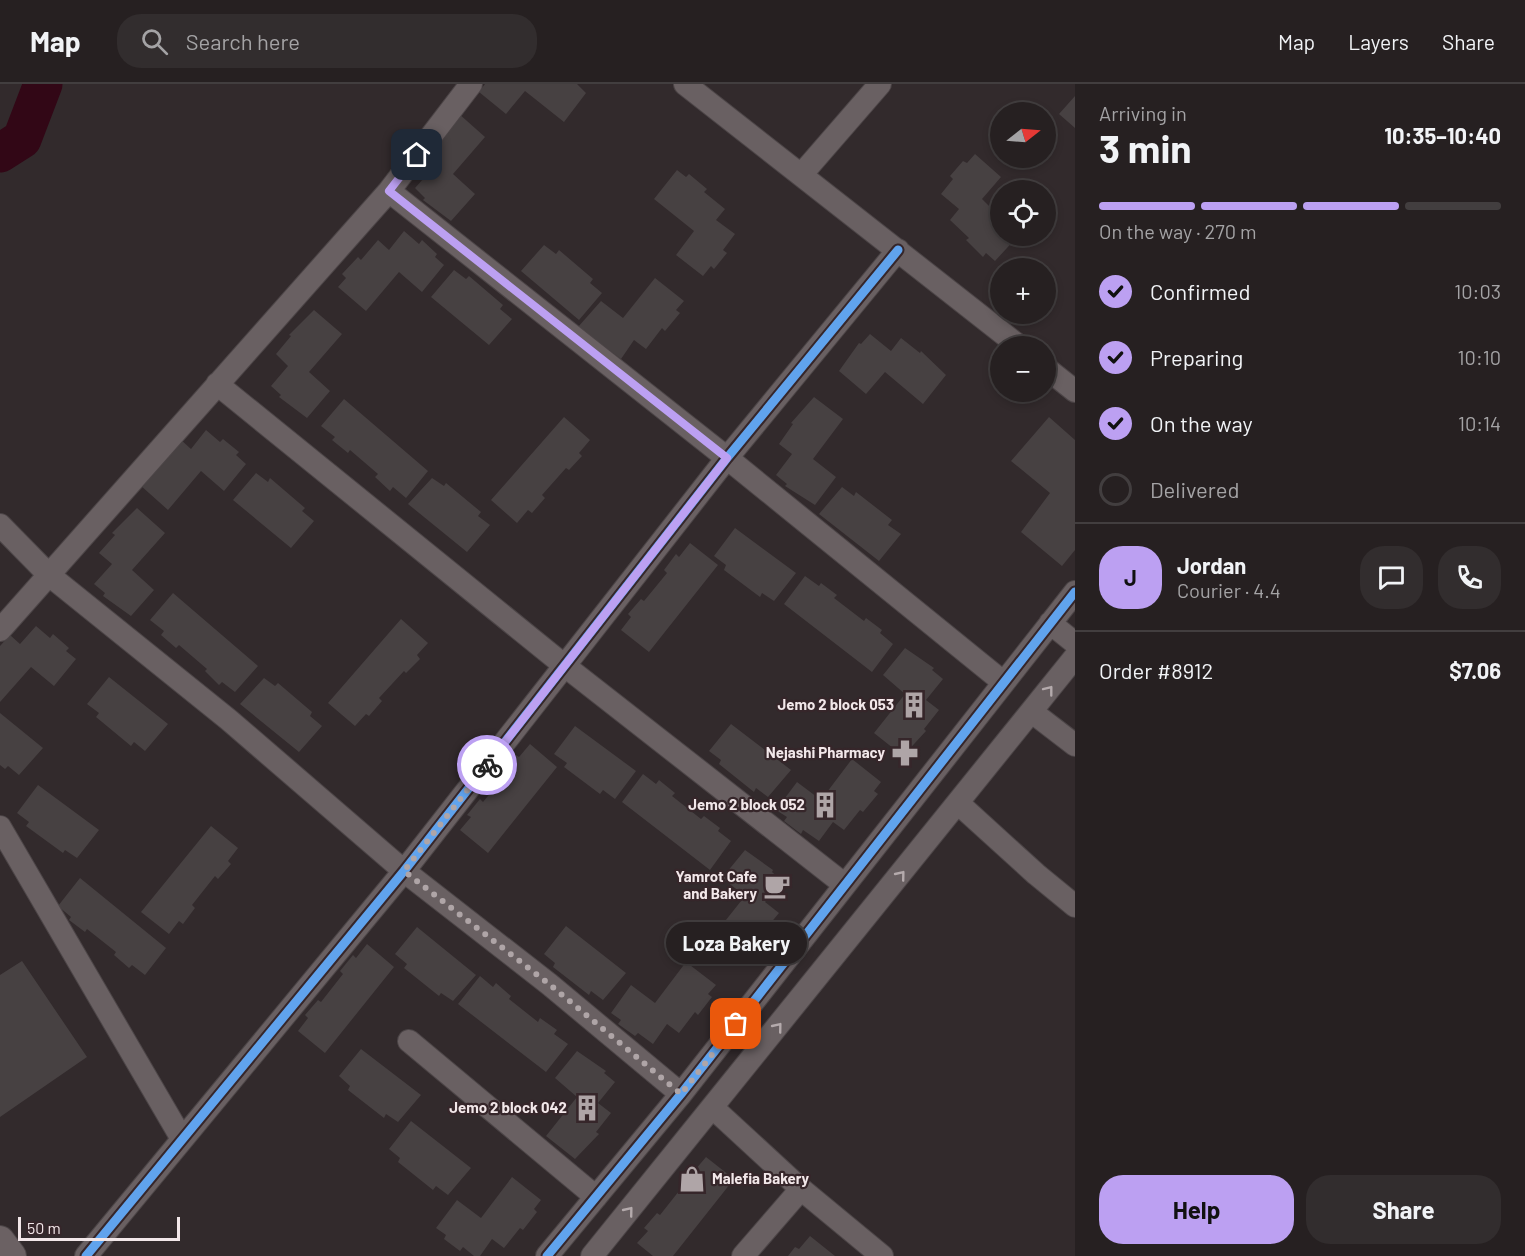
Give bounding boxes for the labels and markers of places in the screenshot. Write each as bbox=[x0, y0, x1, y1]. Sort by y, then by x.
pin bbox=[391, 129, 442, 180]
building icon: Jemo 2 block 053 bbox=[899, 690, 929, 720]
place label: Jemo 2 block 053 bbox=[778, 695, 894, 713]
pharmacy icon: Nejashi Pharmacy bbox=[890, 738, 920, 768]
place label: Nejashi Pharmacy bbox=[766, 743, 885, 761]
building icon: Jemo 2 block 052 bbox=[810, 790, 840, 820]
place label: Jemo 2 block 052 bbox=[688, 795, 805, 813]
place label: Yamrot Cafe and Bakery bbox=[676, 867, 757, 902]
cafe icon: Yamrot Cafe and Bakery bbox=[762, 871, 792, 901]
callout: Loza Bakery bbox=[666, 922, 807, 964]
pin bbox=[710, 998, 761, 1049]
building icon: Jemo 2 block 042 bbox=[572, 1093, 602, 1123]
place label: Jemo 2 block 042 bbox=[449, 1098, 567, 1116]
shop icon: Malefia Bakery bbox=[677, 1164, 707, 1194]
place label: Malefia Bakery bbox=[712, 1169, 810, 1187]

